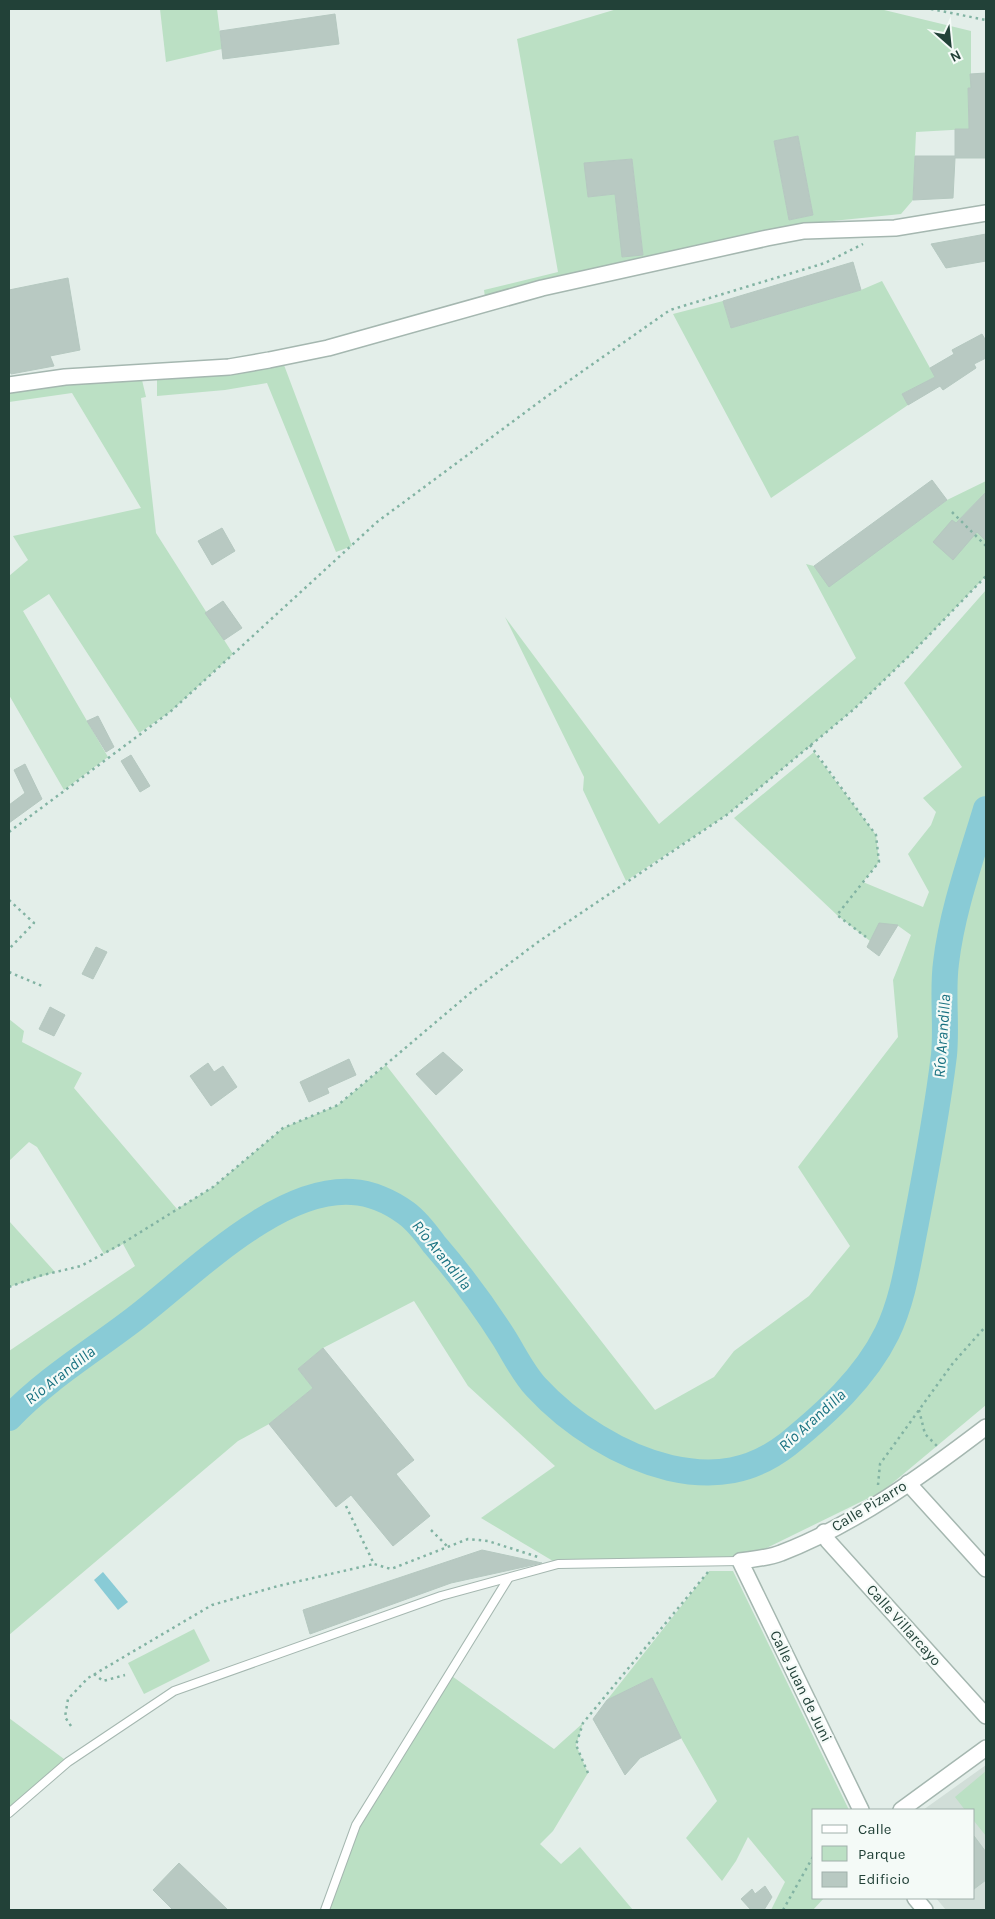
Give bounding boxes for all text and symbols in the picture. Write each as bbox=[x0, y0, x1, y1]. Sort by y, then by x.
north arrow bbox=[925, 20, 975, 70]
text: N bbox=[947, 46, 964, 66]
water label: Río Arandilla bbox=[930, 993, 954, 1079]
water label: Río Arandilla bbox=[408, 1216, 476, 1294]
water label: Río Arandilla bbox=[21, 1342, 99, 1408]
water label: Río Arandilla bbox=[774, 1385, 850, 1455]
street label: Calle Pizarro bbox=[828, 1477, 910, 1535]
street label: Calle Villarcayo bbox=[863, 1581, 945, 1669]
street label: Calle Juan de Juni bbox=[766, 1627, 836, 1745]
legend bbox=[812, 1809, 975, 1899]
text: Calle bbox=[858, 1820, 892, 1838]
text: Parque bbox=[858, 1845, 906, 1863]
text: Edificio bbox=[858, 1870, 910, 1888]

